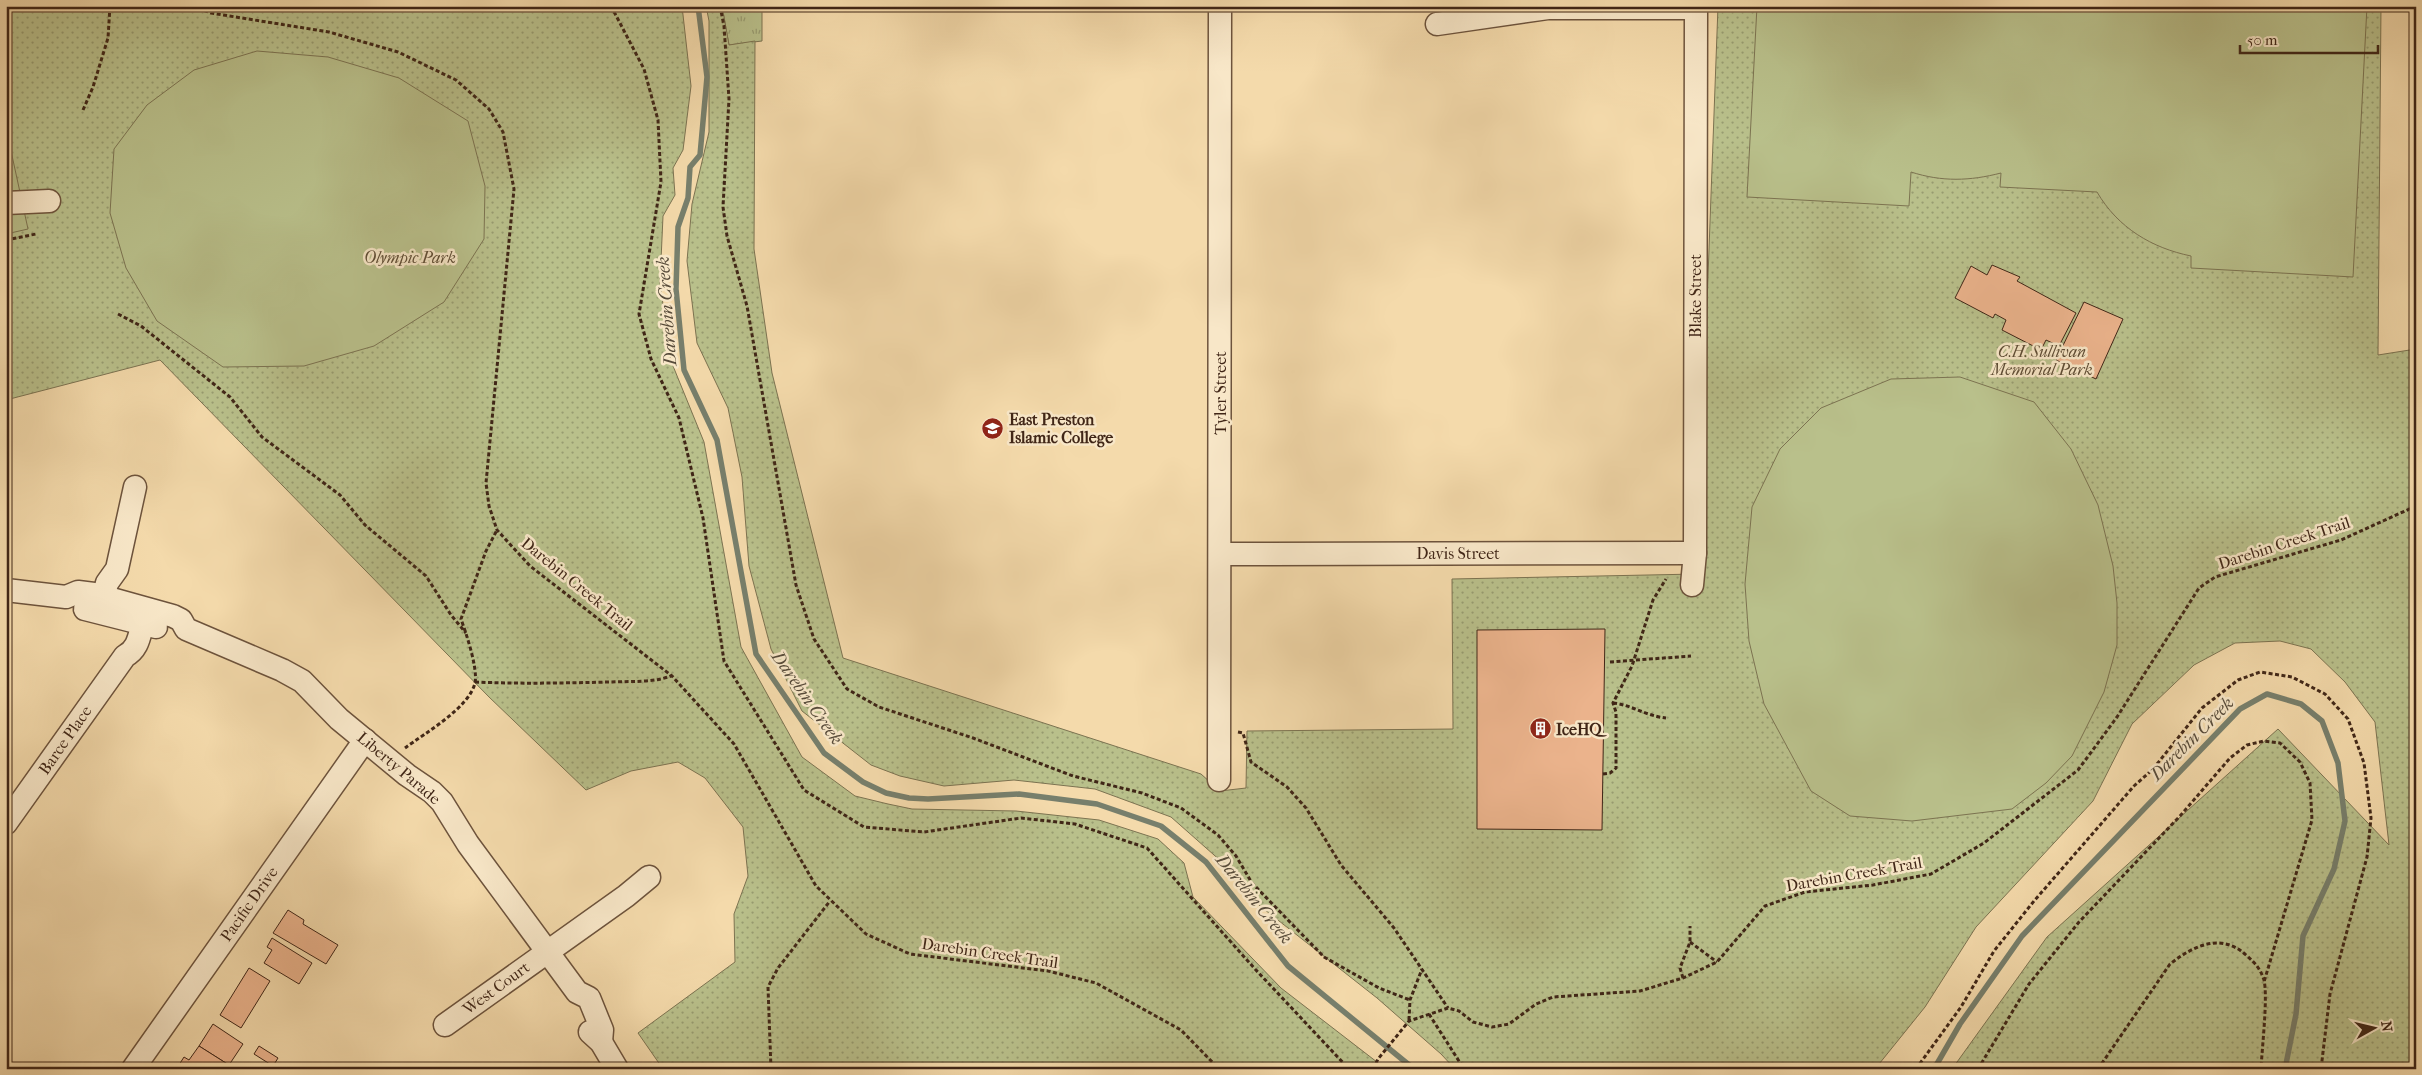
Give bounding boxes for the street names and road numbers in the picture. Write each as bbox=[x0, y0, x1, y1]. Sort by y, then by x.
street label: Blake Street bbox=[1686, 254, 1705, 338]
street label: Tyler Street bbox=[1211, 351, 1230, 435]
street label: Darebin Creek Trail bbox=[2216, 512, 2353, 573]
street label: Darebin Creek Trail bbox=[517, 533, 637, 635]
street label: Davis Street bbox=[1416, 544, 1500, 563]
street label: Barce Place bbox=[34, 702, 96, 778]
street label: Liberty Parade bbox=[354, 728, 445, 808]
street label: Darebin Creek Trail bbox=[1784, 853, 1924, 895]
street label: Pacific Drive bbox=[216, 863, 282, 945]
street label: Darebin Creek Trail bbox=[920, 934, 1060, 972]
street label: West Court bbox=[458, 957, 533, 1019]

